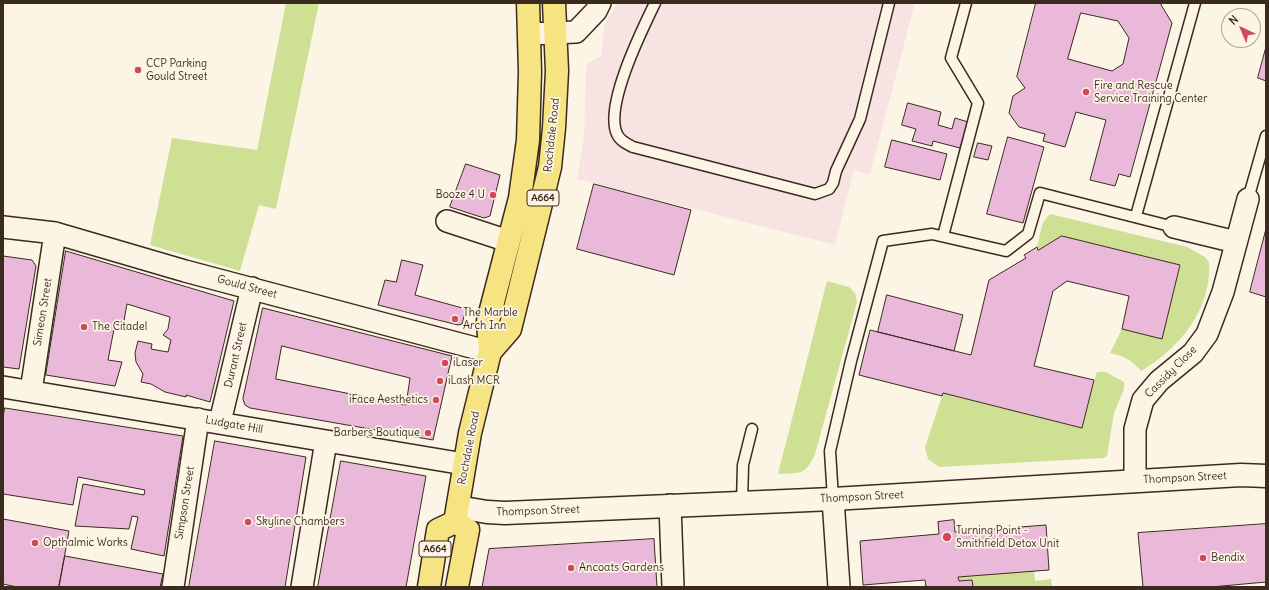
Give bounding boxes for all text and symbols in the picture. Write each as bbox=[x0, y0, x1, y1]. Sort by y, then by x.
north arrow bbox=[1221, 8, 1261, 48]
text: N bbox=[1226, 12, 1241, 28]
place label: CCP Parking Gould Street bbox=[146, 57, 207, 83]
marker: CCP Parking Gould Street bbox=[133, 65, 143, 75]
place label: Fire and Rescue Service Training Center bbox=[1094, 79, 1208, 105]
marker: Fire and Rescue Service Training Center bbox=[1081, 87, 1091, 97]
street label: Rochdale Road bbox=[542, 97, 562, 173]
place label: Booze 4 U bbox=[435, 188, 485, 202]
marker: Booze 4 U bbox=[488, 190, 498, 200]
road number: A664 bbox=[527, 190, 559, 206]
street label: Gould Street bbox=[216, 273, 278, 301]
street label: Simeon Street bbox=[31, 277, 55, 347]
place label: The Marble Arch Inn bbox=[463, 306, 518, 332]
marker: The Marble Arch Inn bbox=[450, 314, 460, 324]
place label: The Citadel bbox=[92, 320, 147, 334]
street label: Durant Street bbox=[222, 321, 250, 389]
marker: The Citadel bbox=[79, 322, 89, 332]
street label: Cassidy Close bbox=[1142, 343, 1200, 401]
place label: iLaser bbox=[453, 356, 483, 370]
marker: iLaser bbox=[440, 358, 450, 368]
place label: iLash MCR bbox=[448, 374, 500, 388]
marker: iLash MCR bbox=[435, 376, 445, 386]
place label: iFace Aesthetics bbox=[349, 393, 428, 407]
marker: iFace Aesthetics bbox=[431, 395, 441, 405]
street label: Rochdale Road bbox=[455, 410, 483, 486]
street label: Ludgate Hill bbox=[204, 413, 264, 437]
place label: Barbers Boutique bbox=[334, 426, 420, 440]
marker: Barbers Boutique bbox=[423, 428, 433, 438]
street label: Simpson Street bbox=[173, 465, 197, 541]
street label: Thompson Street bbox=[1143, 469, 1227, 487]
street label: Thompson Street bbox=[820, 488, 904, 506]
street label: Thompson Street bbox=[496, 503, 580, 519]
place label: Skyline Chambers bbox=[256, 515, 345, 529]
marker: Skyline Chambers bbox=[243, 517, 253, 527]
place label: Turning Point - Smithfield Detox Unit bbox=[956, 524, 1059, 550]
marker: Turning Point - Smithfield Detox Unit bbox=[941, 531, 953, 543]
place label: Opthalmic Works bbox=[43, 536, 128, 550]
marker: Opthalmic Works bbox=[30, 538, 40, 548]
road number: A664 bbox=[419, 541, 451, 557]
place label: Bendix bbox=[1211, 551, 1245, 565]
marker: Bendix bbox=[1198, 553, 1208, 563]
place label: Ancoats Gardens bbox=[579, 561, 664, 575]
marker: Ancoats Gardens bbox=[566, 563, 576, 573]

